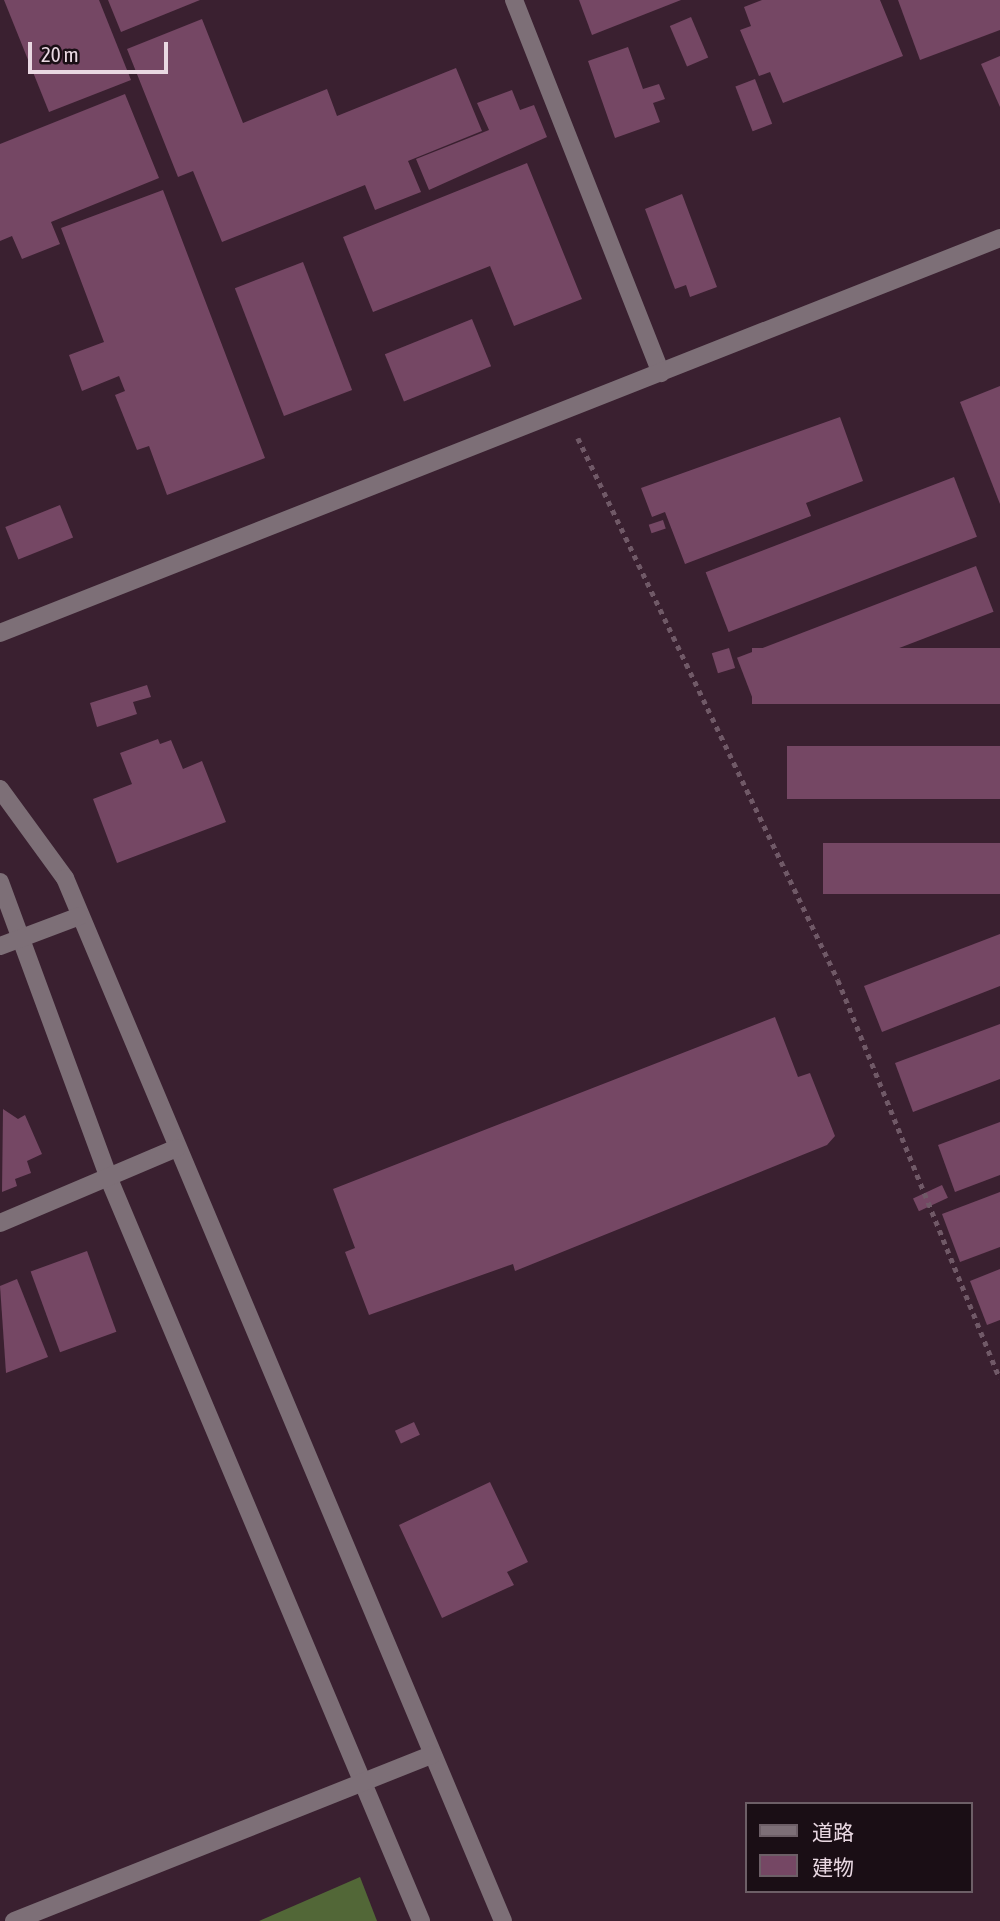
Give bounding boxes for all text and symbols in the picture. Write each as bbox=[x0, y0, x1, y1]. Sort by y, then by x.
scale bar bbox=[32, 28, 172, 72]
text: 20 m bbox=[41, 42, 79, 66]
legend bbox=[744, 1802, 972, 1893]
text: 道路 bbox=[812, 1820, 854, 1844]
text: 建物 bbox=[812, 1855, 854, 1879]

